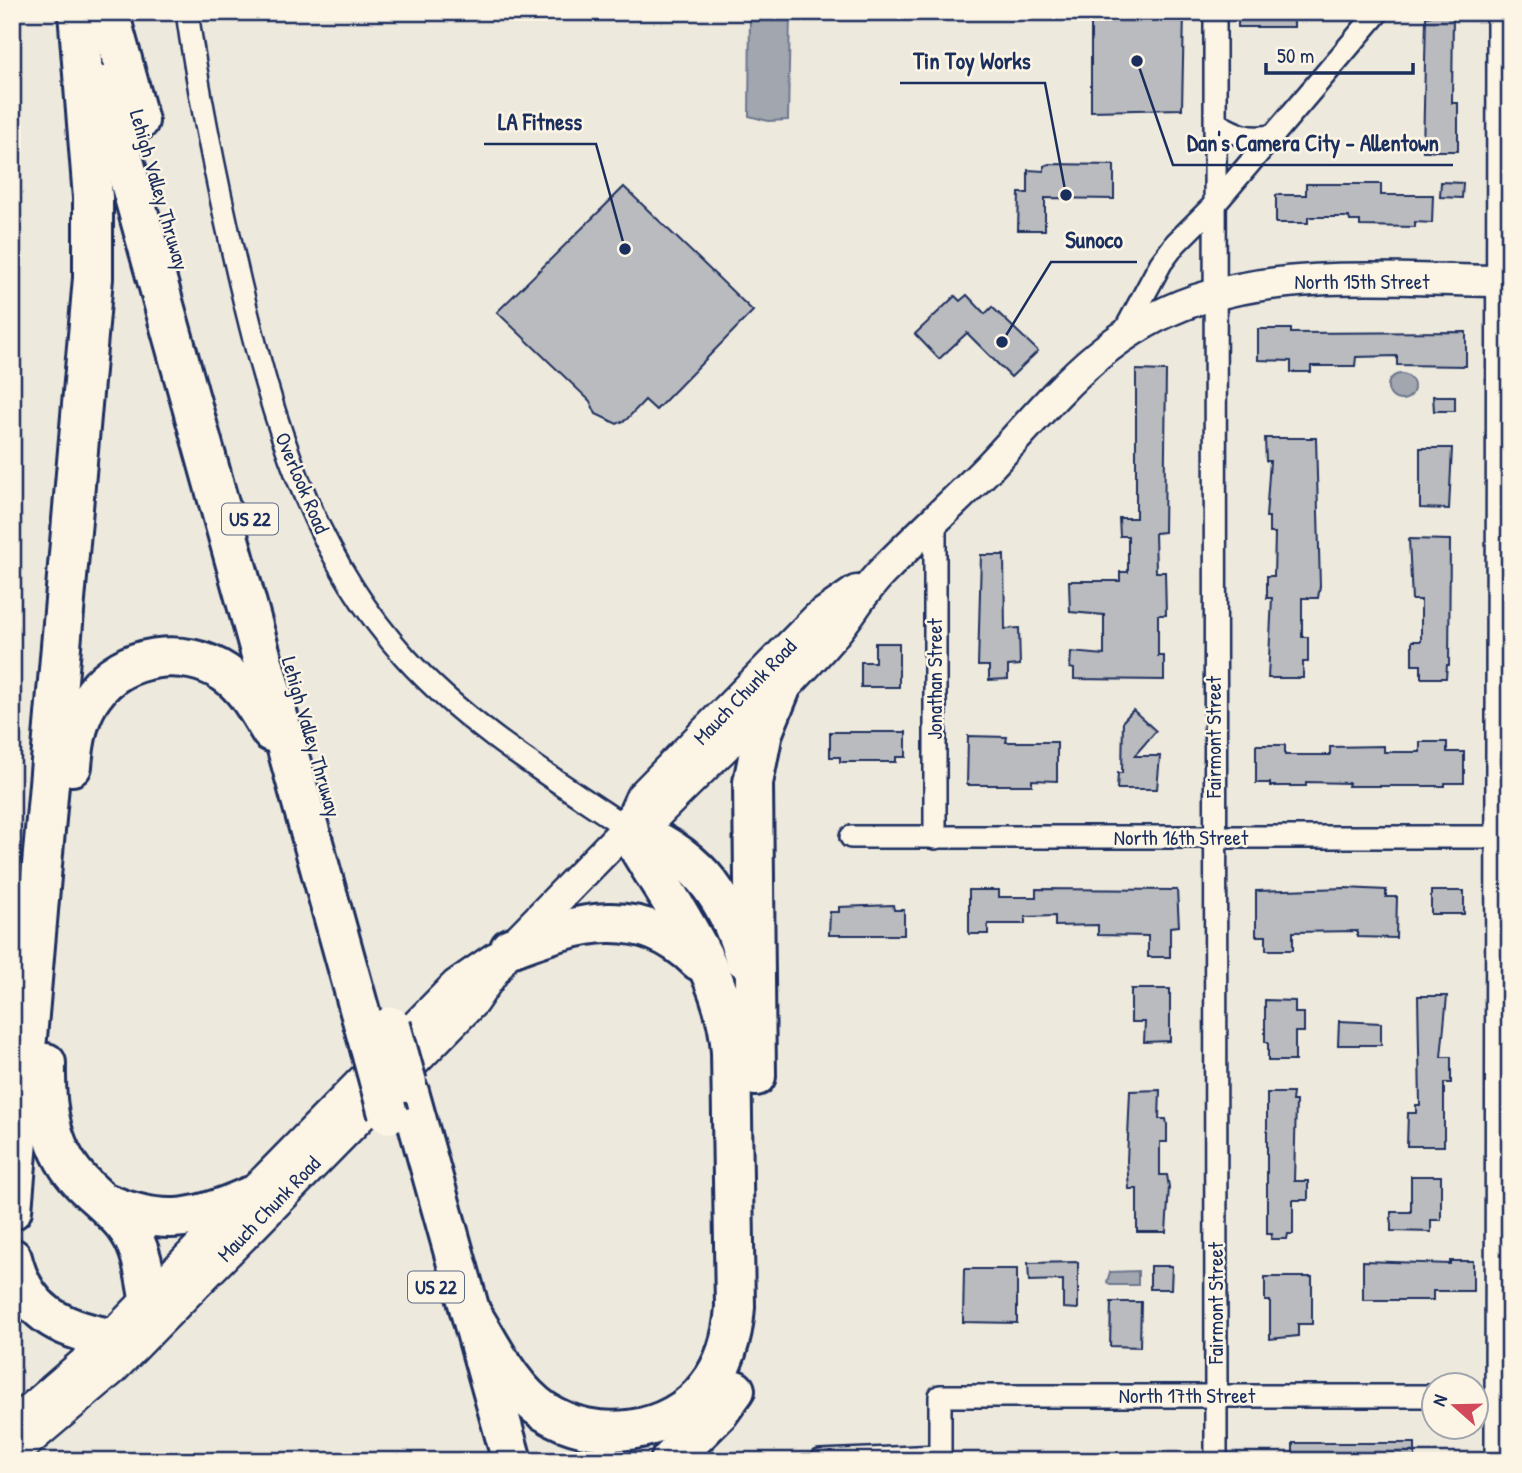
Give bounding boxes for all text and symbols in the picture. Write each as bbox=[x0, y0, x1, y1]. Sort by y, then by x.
scale bar bbox=[1266, 32, 1414, 76]
callout: Tin Toy Works bbox=[900, 39, 1045, 83]
text: 50 m bbox=[1277, 41, 1314, 70]
text: Tin Toy Works bbox=[912, 45, 1031, 77]
callout: LA Fitness bbox=[484, 100, 596, 144]
street label: Lehigh Valley Thruway bbox=[123, 106, 196, 274]
text: LA Fitness bbox=[498, 106, 582, 137]
callout: Dan's Camera City - Allentown bbox=[1173, 121, 1453, 165]
text: Dan's Camera City - Allentown bbox=[1187, 127, 1439, 159]
callout: Sunoco bbox=[1051, 218, 1137, 262]
text: Sunoco bbox=[1065, 224, 1124, 255]
street label: North 15th Street bbox=[1295, 267, 1430, 296]
street label: Overlook Road bbox=[268, 428, 337, 538]
road number: US 22 bbox=[222, 504, 278, 534]
street label: Jonathan Street bbox=[920, 618, 949, 740]
street label: Mauch Chunk Road bbox=[687, 632, 803, 751]
street label: Lehigh Valley Thruway bbox=[275, 653, 348, 821]
street label: Fairmont Street bbox=[1199, 675, 1228, 799]
street label: North 16th Street bbox=[1114, 823, 1249, 852]
street label: Mauch Chunk Road bbox=[211, 1149, 327, 1268]
street label: Fairmont Street bbox=[1201, 1241, 1230, 1365]
road number: US 22 bbox=[408, 1272, 464, 1302]
north arrow bbox=[1420, 1372, 1490, 1442]
street label: North 17th Street bbox=[1119, 1381, 1256, 1410]
text: N bbox=[1425, 1391, 1453, 1409]

